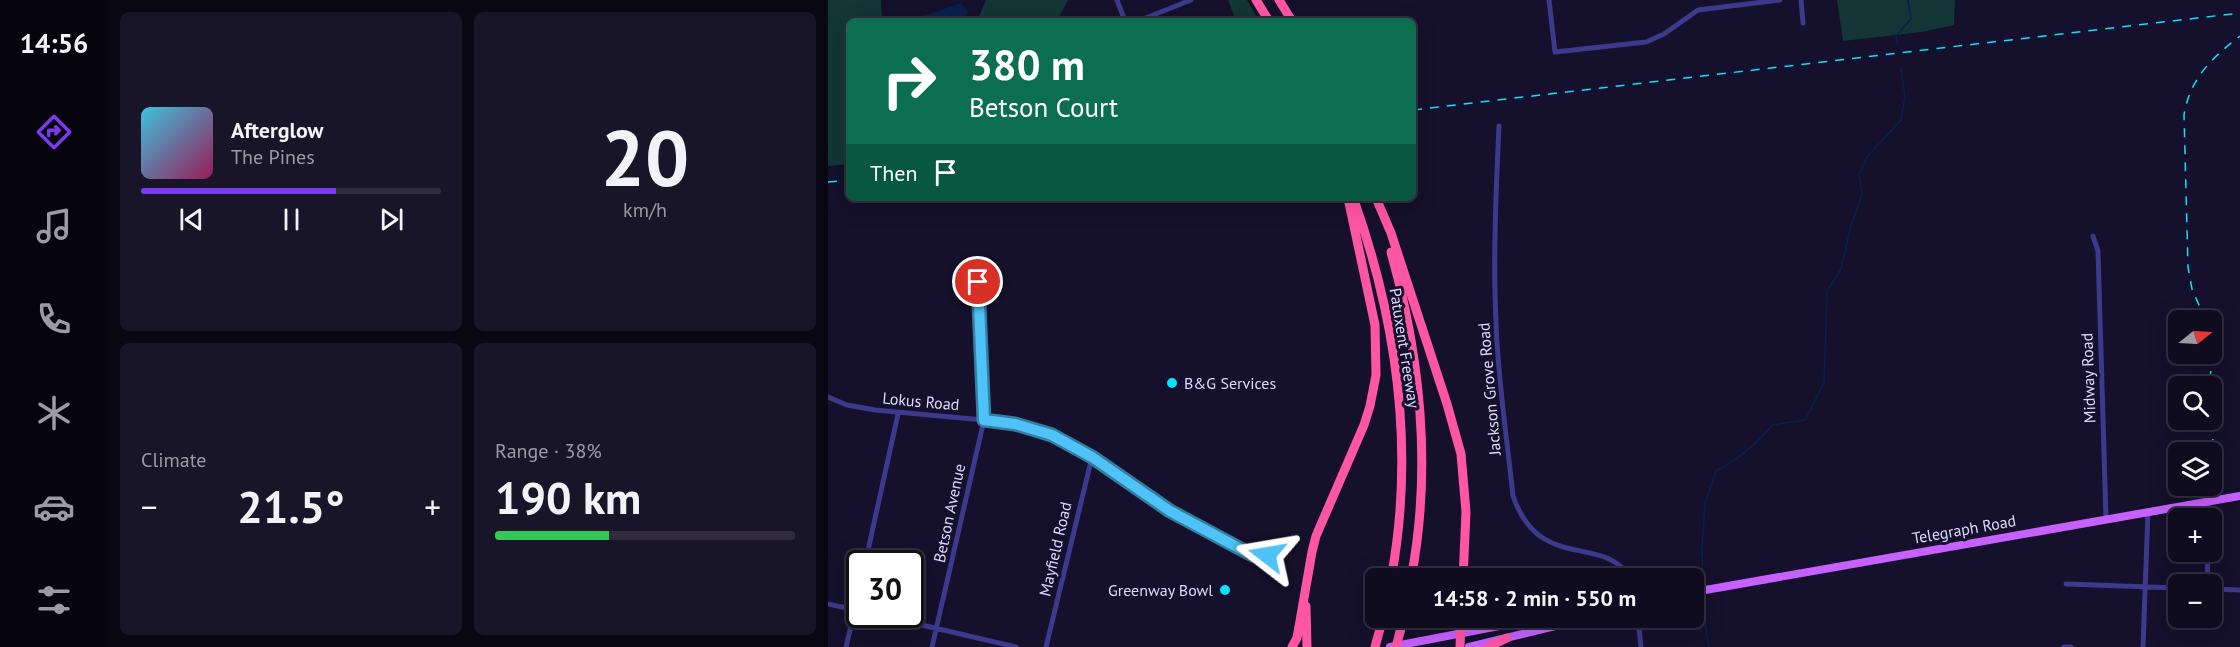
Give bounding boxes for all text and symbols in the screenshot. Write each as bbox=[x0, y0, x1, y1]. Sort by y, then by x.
text: 14:56 bbox=[20, 26, 88, 60]
text: 380 m bbox=[969, 37, 1085, 92]
icon: right bbox=[870, 42, 948, 120]
text: Betson Court bbox=[969, 90, 1118, 124]
text: 20 bbox=[601, 107, 689, 208]
icon: directions bbox=[33, 111, 75, 153]
text: Afterglow bbox=[231, 116, 323, 144]
text: The Pines bbox=[231, 144, 315, 170]
icon: arrive bbox=[929, 156, 962, 189]
text: Then bbox=[870, 159, 917, 187]
text: km/h bbox=[623, 197, 667, 223]
icon: previous bbox=[175, 203, 208, 236]
icon: pause bbox=[275, 203, 308, 236]
icon: next bbox=[375, 203, 408, 236]
icon: music bbox=[33, 205, 75, 247]
pin bbox=[952, 256, 1003, 307]
icon: arrive bbox=[961, 265, 994, 298]
street label: Patuxent Freeway bbox=[1386, 286, 1424, 410]
icon: phone bbox=[33, 298, 75, 340]
north arrow bbox=[2168, 310, 2222, 364]
map controls bbox=[2168, 310, 2222, 628]
street label: Jackson Grove Road bbox=[1473, 322, 1505, 457]
street label: Midway Road bbox=[2076, 333, 2100, 423]
place label: B&G Services bbox=[1184, 373, 1276, 393]
marker: B&G Services bbox=[1165, 376, 1179, 390]
button: search bbox=[2168, 376, 2222, 430]
street label: Lokus Road bbox=[882, 388, 960, 414]
icon: climate bbox=[33, 392, 75, 434]
text: Range · 38% bbox=[495, 438, 602, 464]
button: layers bbox=[2168, 442, 2222, 496]
text: Climate bbox=[141, 447, 207, 473]
street label: Betson Avenue bbox=[929, 462, 969, 564]
text: 190 km bbox=[495, 468, 641, 526]
text: 21.5° bbox=[237, 477, 345, 535]
text: − bbox=[141, 485, 158, 528]
text: + bbox=[424, 485, 441, 528]
icon: car bbox=[33, 486, 75, 528]
street label: Mayfield Road bbox=[1034, 500, 1076, 598]
button: + bbox=[2168, 508, 2222, 562]
street label: Telegraph Road bbox=[1911, 510, 2017, 548]
position arrow bbox=[1235, 523, 1299, 587]
speed limit sign: 30 bbox=[846, 550, 924, 628]
button: − bbox=[2168, 574, 2222, 628]
icon: filters bbox=[33, 579, 75, 621]
place label: Greenway Bowl bbox=[1108, 580, 1213, 600]
marker: Greenway Bowl bbox=[1218, 583, 1232, 597]
text: 14:58 · 2 min · 550 m bbox=[1433, 584, 1636, 612]

